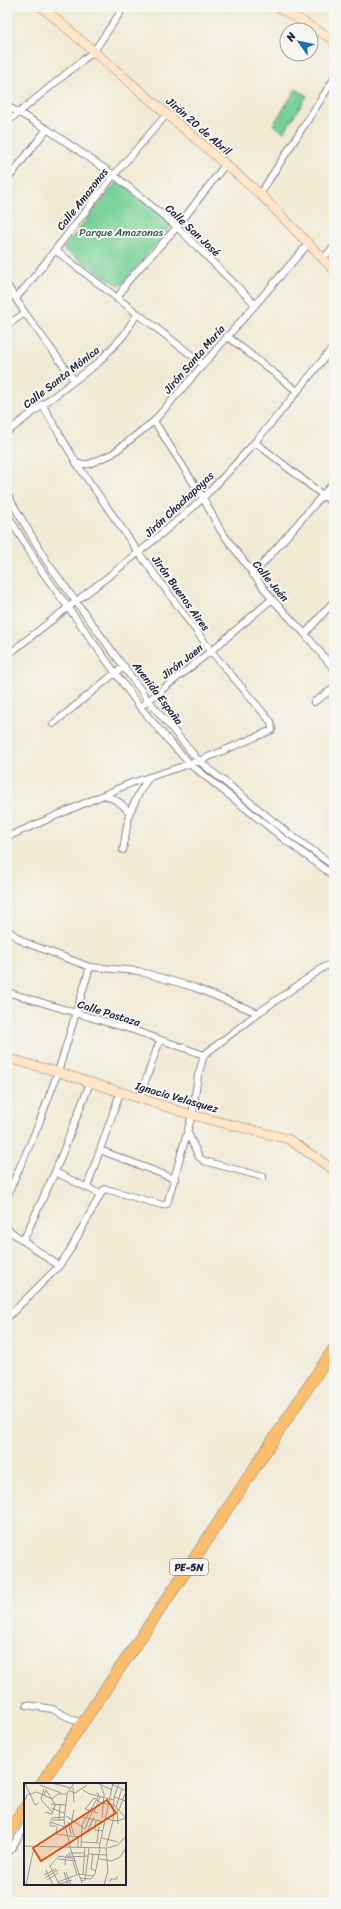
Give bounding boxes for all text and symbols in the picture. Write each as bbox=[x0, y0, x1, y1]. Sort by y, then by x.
north arrow bbox=[279, 22, 319, 62]
text: N bbox=[280, 28, 301, 46]
street label: Jirón 20 de Abril bbox=[161, 92, 236, 161]
street label: Calle Amazonas bbox=[52, 163, 113, 235]
street label: Calle San José bbox=[161, 200, 225, 261]
park label: Parque Amazonas bbox=[79, 223, 164, 242]
street label: Jirón Santa María bbox=[158, 320, 230, 399]
street label: Calle Santa Mónica bbox=[19, 341, 104, 414]
street label: Jirón Chachapoyas bbox=[139, 466, 219, 543]
street label: Jirón Buenos Aires bbox=[146, 551, 215, 635]
street label: Calle Jaén bbox=[248, 556, 294, 607]
street label: Jirón Jaen bbox=[156, 639, 207, 685]
street label: Avenida España bbox=[127, 657, 188, 729]
street label: Calle Pastaza bbox=[75, 995, 143, 1032]
street label: Ignacia Velasquez bbox=[132, 1076, 221, 1119]
road number: PE-5N bbox=[170, 1559, 208, 1575]
inset map bbox=[24, 1783, 126, 1885]

